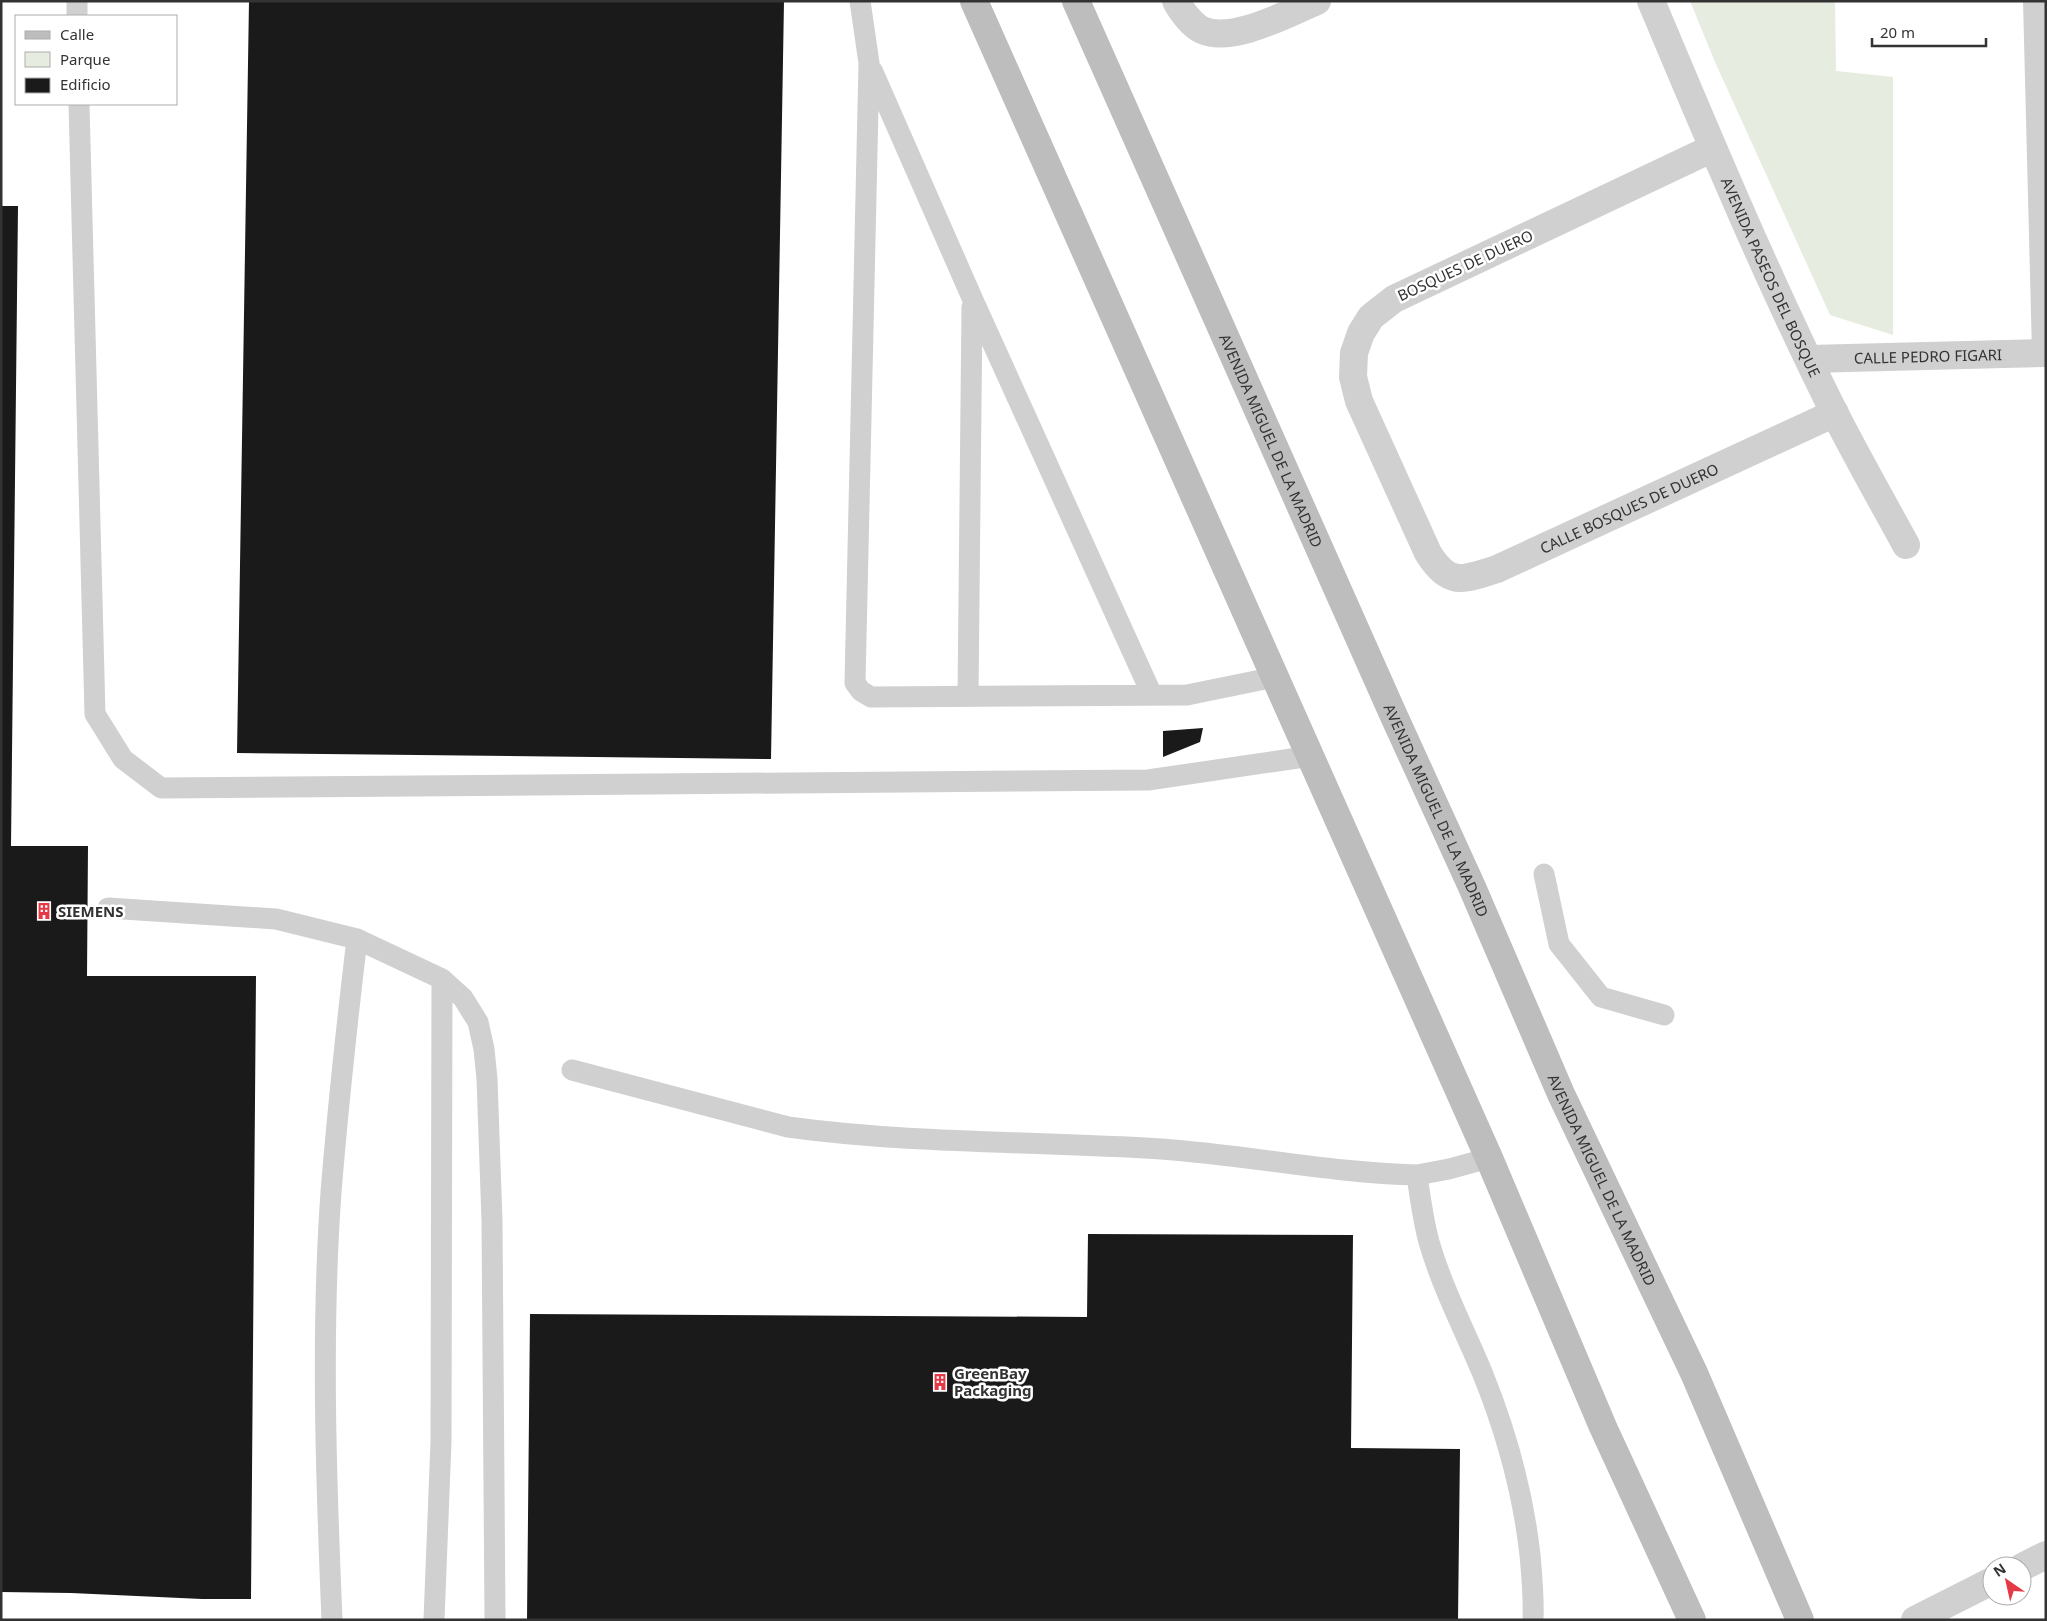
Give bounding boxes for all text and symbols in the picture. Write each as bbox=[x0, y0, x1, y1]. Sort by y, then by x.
legend bbox=[15, 15, 178, 105]
scale bar bbox=[1872, 15, 1986, 47]
text: 20 m bbox=[1880, 22, 1915, 42]
text: Calle bbox=[60, 24, 94, 44]
text: Parque bbox=[60, 49, 110, 69]
text: Edificio bbox=[60, 74, 111, 94]
street label: AVENIDA PASEOS DEL BOSQUE bbox=[1717, 174, 1825, 380]
street label: BOSQUES DE DUERO bbox=[1394, 225, 1536, 305]
street label: AVENIDA MIGUEL DE LA MADRID bbox=[1215, 331, 1328, 551]
street label: CALLE PEDRO FIGARI bbox=[1854, 344, 2002, 368]
street label: CALLE BOSQUES DE DUERO bbox=[1537, 458, 1722, 558]
street label: AVENIDA MIGUEL DE LA MADRID bbox=[1380, 701, 1494, 920]
building icon: SIEMENS bbox=[34, 901, 54, 921]
place label: SIEMENS bbox=[58, 901, 124, 921]
street label: AVENIDA MIGUEL DE LA MADRID bbox=[1544, 1071, 1661, 1289]
place label: GreenBay Packaging bbox=[954, 1363, 1032, 1400]
building icon: GreenBay Packaging bbox=[930, 1372, 950, 1392]
north arrow bbox=[1982, 1556, 2032, 1606]
text: N bbox=[1989, 1559, 2009, 1581]

